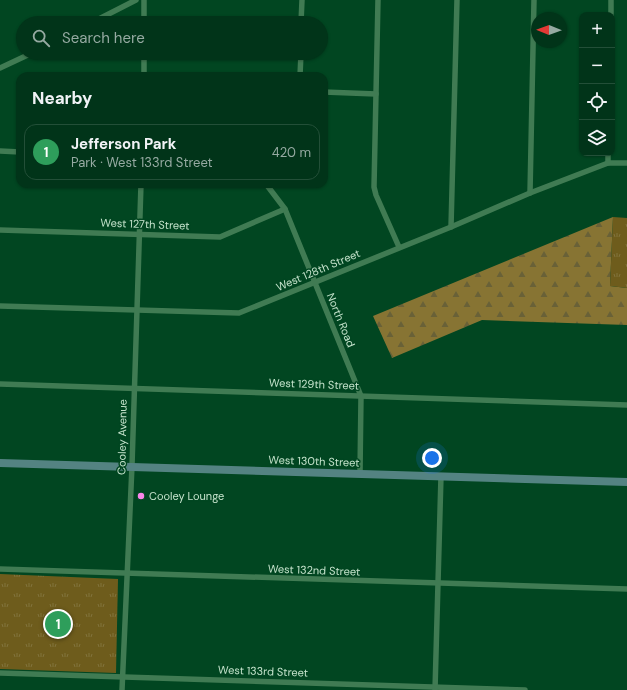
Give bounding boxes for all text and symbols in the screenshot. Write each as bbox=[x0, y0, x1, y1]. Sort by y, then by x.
north arrow bbox=[531, 12, 567, 48]
map controls bbox=[579, 12, 615, 156]
button: + bbox=[579, 12, 615, 48]
search box bbox=[16, 16, 328, 60]
icon: search bbox=[30, 27, 52, 49]
text: Search here bbox=[62, 28, 145, 48]
button: − bbox=[579, 48, 615, 84]
button: locate bbox=[579, 84, 615, 120]
text: Nearby bbox=[32, 87, 92, 109]
button: layers bbox=[579, 120, 615, 156]
text: Jefferson Park bbox=[71, 134, 176, 154]
text: 1 bbox=[44, 144, 48, 161]
text: 420 m bbox=[272, 144, 311, 161]
text: Park · West 133rd Street bbox=[71, 154, 213, 171]
street label: West 127th Street bbox=[100, 215, 190, 233]
street label: West 128th Street bbox=[274, 246, 362, 294]
street label: North Road bbox=[324, 291, 358, 349]
street label: West 129th Street bbox=[269, 375, 359, 393]
street label: Cooley Avenue bbox=[114, 399, 130, 475]
your location bbox=[422, 448, 442, 468]
street label: West 130th Street bbox=[268, 452, 360, 470]
place label: Cooley Lounge bbox=[149, 489, 224, 503]
marker: Cooley Lounge bbox=[136, 491, 146, 501]
street label: West 132nd Street bbox=[268, 561, 360, 579]
pin: 1 bbox=[45, 609, 71, 639]
street label: West 133rd Street bbox=[218, 662, 308, 680]

